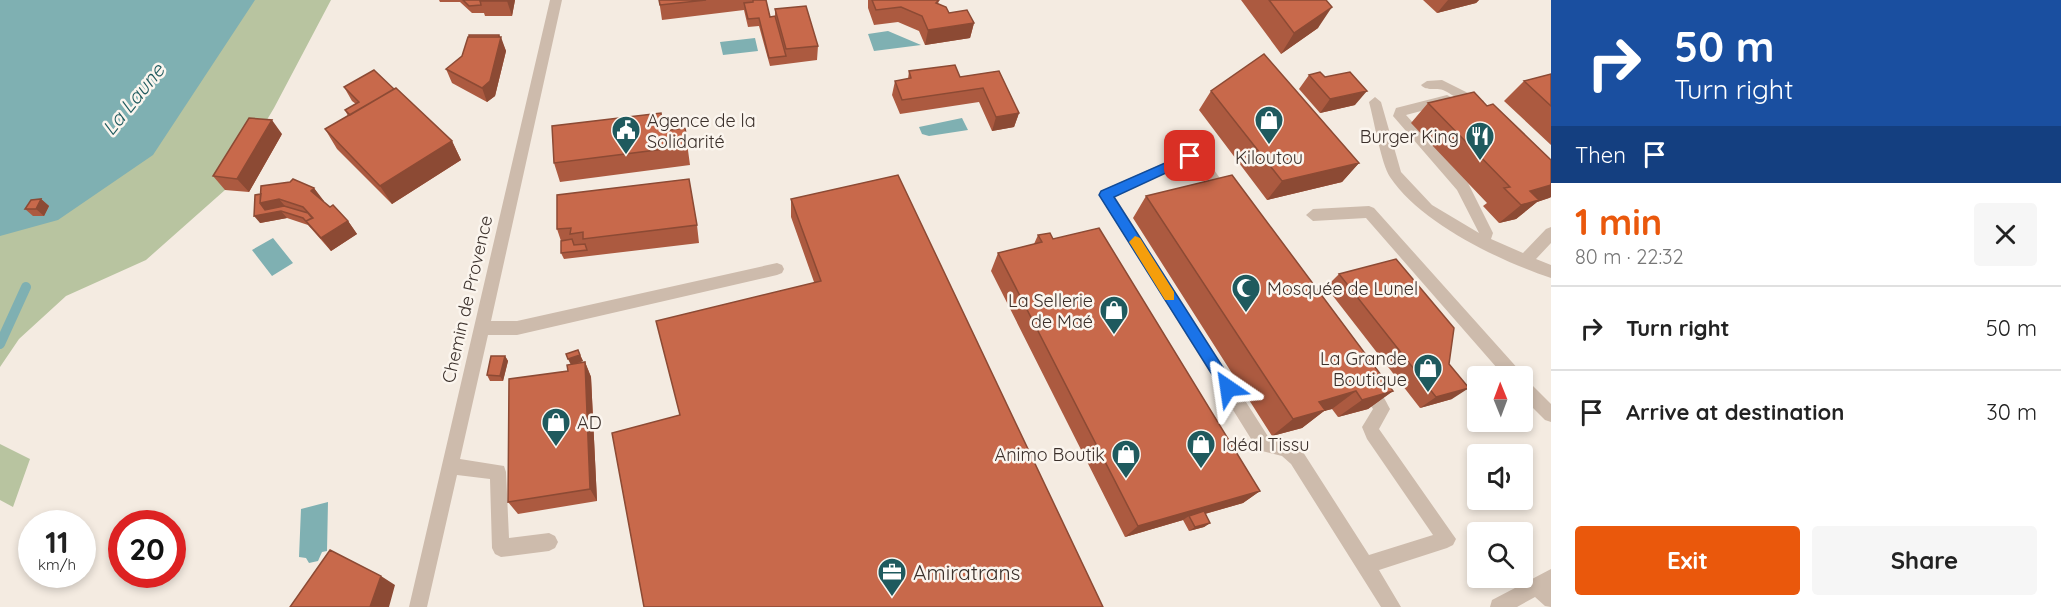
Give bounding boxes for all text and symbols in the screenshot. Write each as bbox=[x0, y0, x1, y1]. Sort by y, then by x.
text: 50 m bbox=[1674, 20, 1774, 73]
icon: right bbox=[1575, 24, 1653, 102]
water label: La Laune bbox=[97, 58, 170, 140]
text: Turn right bbox=[1674, 72, 1793, 106]
shop icon: Kiloutou bbox=[1253, 104, 1285, 146]
place label: Agence de la Solidarité bbox=[647, 109, 756, 153]
public building icon: Agence de la Solidarité bbox=[610, 114, 642, 156]
restaurant icon: Burger King bbox=[1464, 120, 1496, 162]
place label: Burger King bbox=[1360, 125, 1459, 148]
pin bbox=[1164, 130, 1215, 181]
icon: arrive bbox=[1638, 138, 1671, 171]
icon: arrive bbox=[1173, 139, 1206, 172]
text: Then bbox=[1575, 141, 1626, 169]
place label: Kiloutou bbox=[1235, 146, 1303, 169]
text: 1 min bbox=[1575, 199, 1662, 244]
button: close bbox=[1974, 203, 2037, 266]
street label: Chemin de Provence bbox=[437, 213, 497, 385]
text: 80 m · 22:32 bbox=[1575, 244, 1684, 269]
mosque icon: Mosquée de Lunel bbox=[1230, 272, 1262, 314]
place label: Mosquée de Lunel bbox=[1267, 277, 1418, 300]
place label: La Sellerie de Maé bbox=[1008, 289, 1093, 333]
shop icon: La Sellerie de Maé bbox=[1098, 294, 1130, 336]
icon: right bbox=[1575, 312, 1608, 345]
text: Turn right bbox=[1626, 314, 1730, 342]
text: 50 m bbox=[1986, 314, 2037, 342]
place label: La Grande Boutique bbox=[1320, 347, 1407, 391]
shop icon: La Grande Boutique bbox=[1412, 352, 1444, 394]
position arrow bbox=[1196, 356, 1260, 420]
north arrow bbox=[1467, 366, 1533, 432]
map controls bbox=[1467, 366, 1533, 588]
icon: arrive bbox=[1575, 396, 1608, 429]
text: Arrive at destination bbox=[1626, 398, 1844, 426]
text: 30 m bbox=[1986, 398, 2037, 426]
shop icon: AD bbox=[540, 406, 572, 448]
place label: AD bbox=[577, 411, 602, 434]
shop icon: Idéal Tissu bbox=[1185, 428, 1217, 470]
place label: Idéal Tissu bbox=[1222, 433, 1309, 456]
shop icon: Animo Boutik bbox=[1110, 438, 1142, 480]
place label: Animo Boutik bbox=[994, 443, 1105, 466]
button: sound bbox=[1467, 444, 1533, 510]
speed limit sign: 20 bbox=[108, 510, 186, 588]
button: search bbox=[1467, 522, 1533, 588]
text: 11 bbox=[45, 523, 69, 561]
button: Exit bbox=[1575, 526, 1800, 595]
button: Share bbox=[1812, 526, 2037, 595]
text: km/h bbox=[38, 555, 76, 574]
office icon: Amiratrans bbox=[876, 556, 908, 598]
place label: Amiratrans bbox=[913, 559, 1020, 585]

